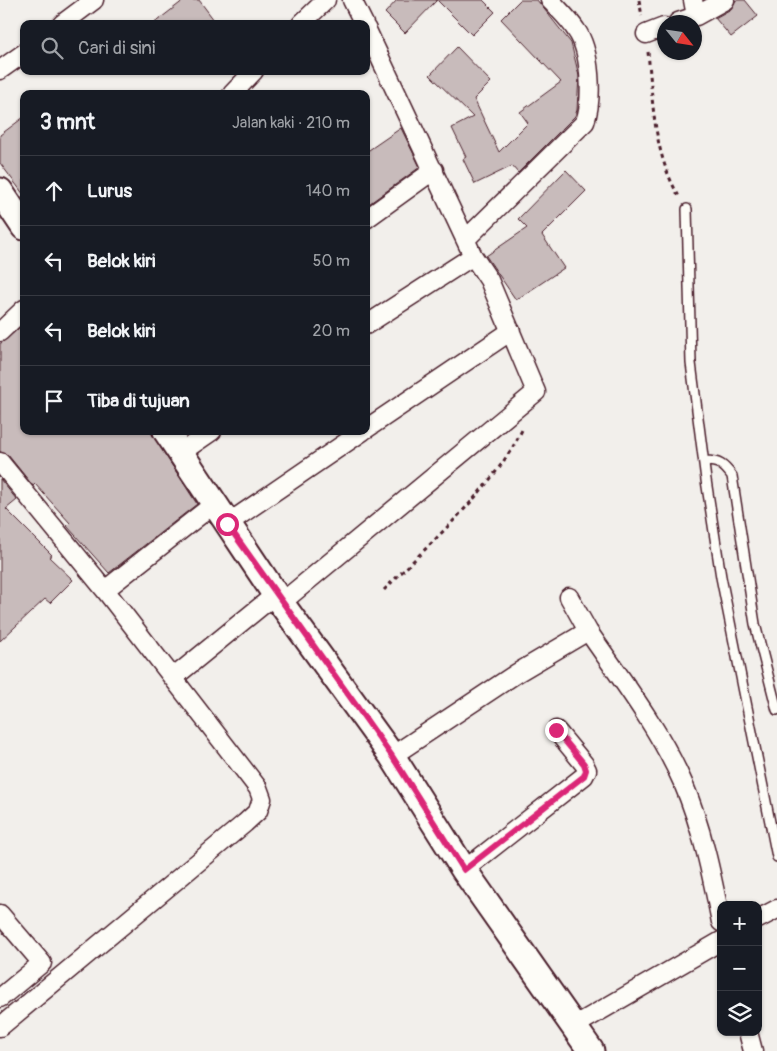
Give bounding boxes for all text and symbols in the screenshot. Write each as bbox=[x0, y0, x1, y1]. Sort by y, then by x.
north arrow bbox=[657, 15, 702, 60]
search box bbox=[20, 20, 370, 75]
icon: search bbox=[38, 34, 66, 62]
text: Cari di sini bbox=[78, 36, 155, 60]
text: 3 mnt bbox=[40, 109, 95, 136]
text: Jalan kaki · 210 m bbox=[232, 113, 350, 133]
icon: ahead bbox=[40, 177, 68, 205]
text: Lurus bbox=[87, 179, 132, 203]
text: 140 m bbox=[306, 181, 350, 201]
icon: left bbox=[40, 247, 68, 275]
text: Belok kiri bbox=[87, 249, 155, 273]
text: 50 m bbox=[313, 251, 350, 271]
icon: left bbox=[40, 317, 68, 345]
text: Belok kiri bbox=[87, 319, 155, 343]
text: 20 m bbox=[312, 321, 350, 341]
icon: arrive bbox=[40, 387, 68, 415]
text: Tiba di tujuan bbox=[87, 389, 190, 413]
route start bbox=[216, 513, 239, 536]
route end bbox=[545, 719, 568, 742]
map controls bbox=[717, 901, 762, 1036]
button: + bbox=[717, 901, 762, 946]
button: − bbox=[717, 946, 762, 991]
button: layers bbox=[717, 991, 762, 1036]

